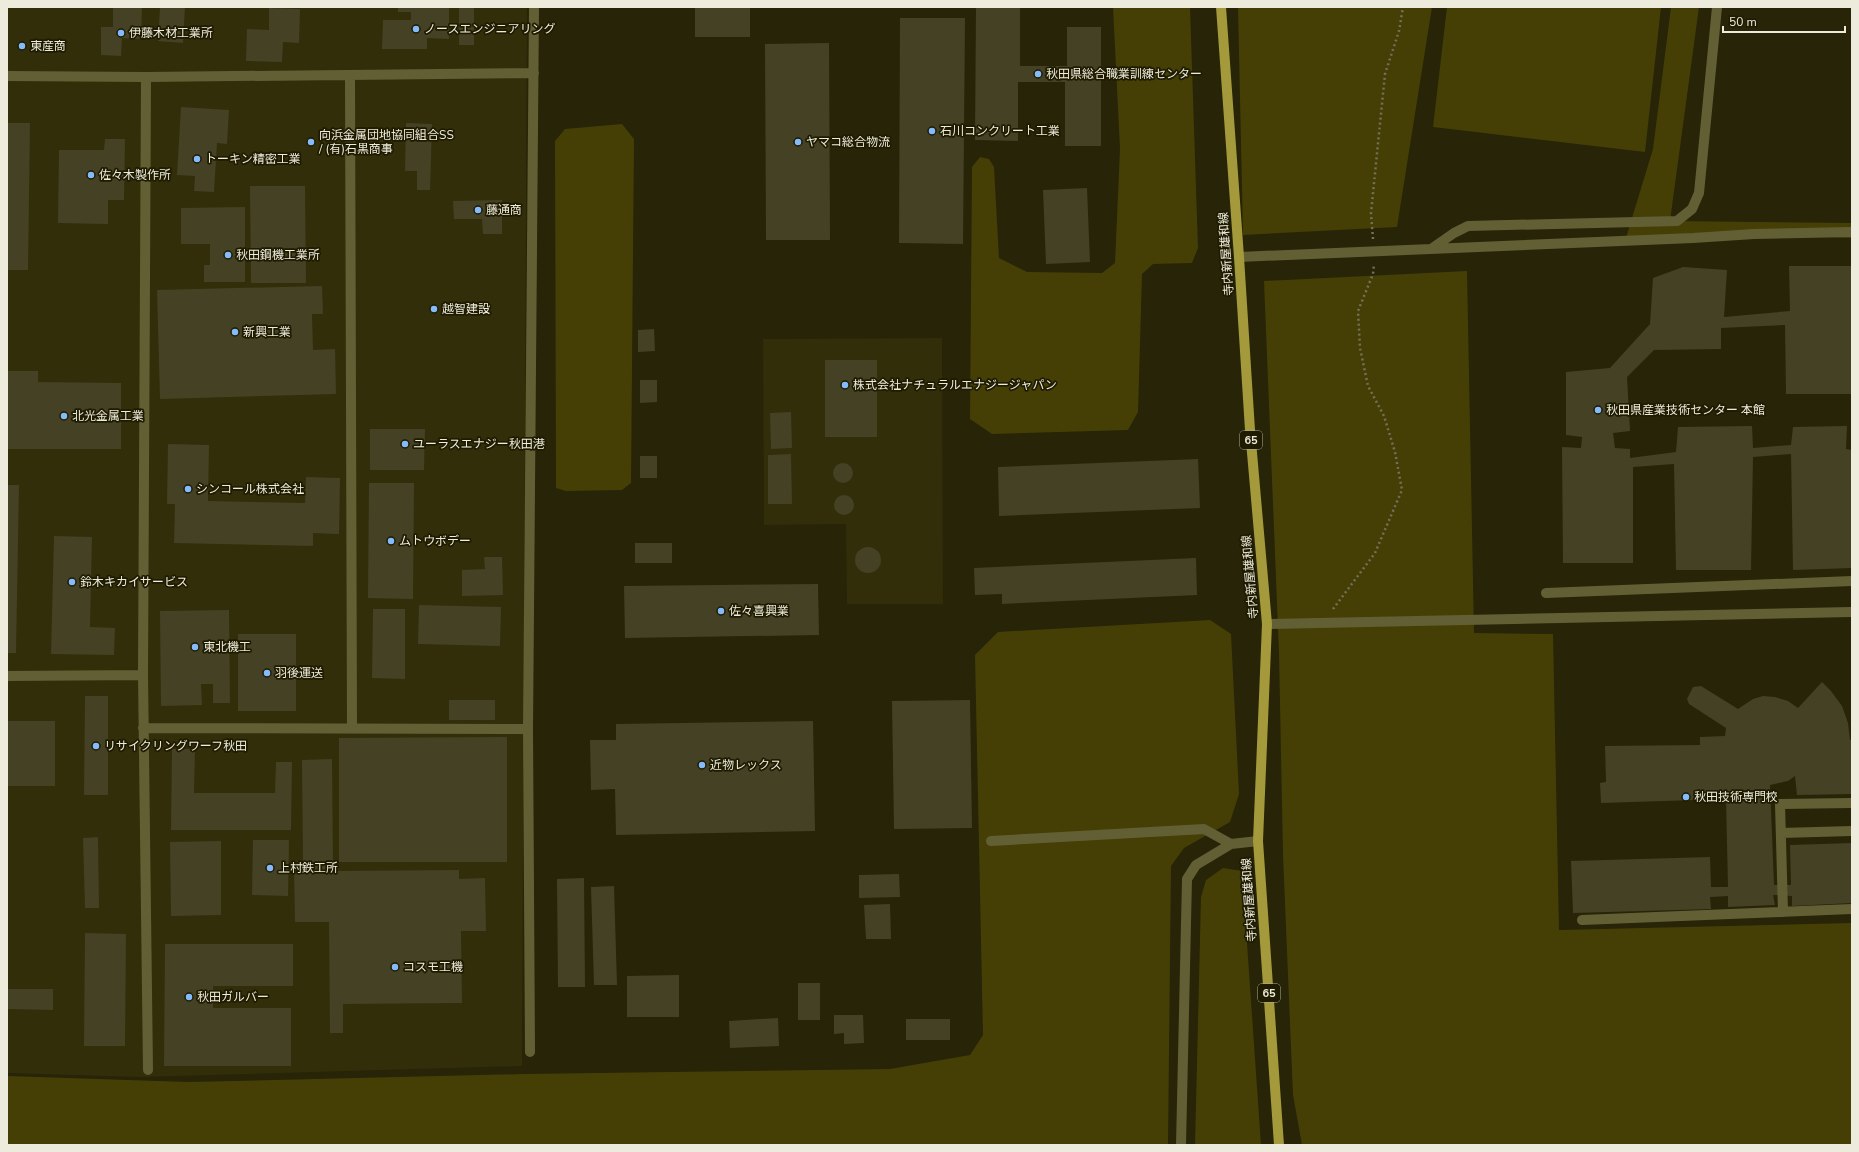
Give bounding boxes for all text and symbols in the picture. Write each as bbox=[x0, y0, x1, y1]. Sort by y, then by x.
scale bar bbox=[1723, 8, 1845, 34]
text: 50 m bbox=[1729, 14, 1757, 30]
place label: ノースエンジニアリング bbox=[424, 21, 555, 37]
marker: ノースエンジニアリング bbox=[411, 24, 421, 34]
place label: 伊藤木材工業所 bbox=[129, 25, 213, 41]
marker: 伊藤木材工業所 bbox=[116, 28, 126, 38]
place label: 東産商 bbox=[30, 38, 66, 54]
marker: 東産商 bbox=[17, 41, 27, 51]
place label: 秋田県総合職業訓練センター bbox=[1046, 66, 1202, 82]
marker: 秋田県総合職業訓練センター bbox=[1033, 69, 1043, 79]
place label: 石川コンクリート工業 bbox=[940, 123, 1060, 139]
marker: 石川コンクリート工業 bbox=[927, 126, 937, 136]
place label: 向浜金属団地協同組合SS / (有)石黒商事 bbox=[318, 127, 454, 157]
place label: ヤマコ総合物流 bbox=[806, 134, 890, 150]
marker: 向浜金属団地協同組合SS / (有)石黒商事 bbox=[306, 137, 316, 147]
marker: ヤマコ総合物流 bbox=[793, 137, 803, 147]
place label: トーキン精密工業 bbox=[205, 151, 301, 167]
marker: トーキン精密工業 bbox=[192, 154, 202, 164]
place label: 佐々木製作所 bbox=[99, 167, 171, 183]
marker: 佐々木製作所 bbox=[86, 170, 96, 180]
place label: 藤通商 bbox=[486, 202, 522, 218]
marker: 藤通商 bbox=[473, 205, 483, 215]
street label: 寺内新屋雄和線 bbox=[1215, 212, 1237, 296]
place label: 秋田鋼機工業所 bbox=[236, 247, 320, 263]
marker: 秋田鋼機工業所 bbox=[223, 250, 233, 260]
place label: 越智建設 bbox=[442, 301, 490, 317]
marker: 越智建設 bbox=[429, 304, 439, 314]
place label: 新興工業 bbox=[243, 324, 291, 340]
marker: 新興工業 bbox=[230, 327, 240, 337]
place label: 株式会社ナチュラルエナジージャパン bbox=[853, 377, 1057, 393]
marker: 株式会社ナチュラルエナジージャパン bbox=[840, 380, 850, 390]
place label: 秋田県産業技術センター 本館 bbox=[1606, 402, 1765, 418]
marker: 秋田県産業技術センター 本館 bbox=[1593, 405, 1603, 415]
place label: 北光金属工業 bbox=[72, 408, 144, 424]
marker: 北光金属工業 bbox=[59, 411, 69, 421]
road number: 65 bbox=[1240, 431, 1262, 449]
place label: ユーラスエナジー秋田港 bbox=[413, 436, 545, 452]
marker: ユーラスエナジー秋田港 bbox=[400, 439, 410, 449]
place label: シンコール株式会社 bbox=[196, 481, 304, 497]
marker: シンコール株式会社 bbox=[183, 484, 193, 494]
place label: ムトウボデー bbox=[399, 533, 471, 549]
street label: 寺内新屋雄和線 bbox=[1238, 534, 1262, 620]
marker: ムトウボデー bbox=[386, 536, 396, 546]
place label: 鈴木キカイサービス bbox=[80, 574, 188, 590]
marker: 鈴木キカイサービス bbox=[67, 577, 77, 587]
place label: 佐々喜興業 bbox=[729, 603, 789, 619]
marker: 佐々喜興業 bbox=[716, 606, 726, 616]
place label: 東北機工 bbox=[203, 639, 251, 655]
marker: 東北機工 bbox=[190, 642, 200, 652]
place label: 羽後運送 bbox=[275, 665, 323, 681]
marker: 羽後運送 bbox=[262, 668, 272, 678]
place label: リサイクリングワーフ秋田 bbox=[104, 738, 247, 754]
marker: リサイクリングワーフ秋田 bbox=[91, 741, 101, 751]
place label: 近物レックス bbox=[710, 757, 782, 773]
marker: 近物レックス bbox=[697, 760, 707, 770]
place label: 秋田技術専門校 bbox=[1694, 789, 1778, 805]
marker: 秋田技術専門校 bbox=[1681, 792, 1691, 802]
street label: 寺内新屋雄和線 bbox=[1238, 858, 1260, 942]
place label: 上村鉄工所 bbox=[278, 860, 338, 876]
marker: 上村鉄工所 bbox=[265, 863, 275, 873]
place label: コスモ工機 bbox=[403, 959, 463, 975]
marker: コスモ工機 bbox=[390, 962, 400, 972]
road number: 65 bbox=[1258, 984, 1280, 1002]
place label: 秋田ガルバー bbox=[197, 989, 269, 1005]
marker: 秋田ガルバー bbox=[184, 992, 194, 1002]

